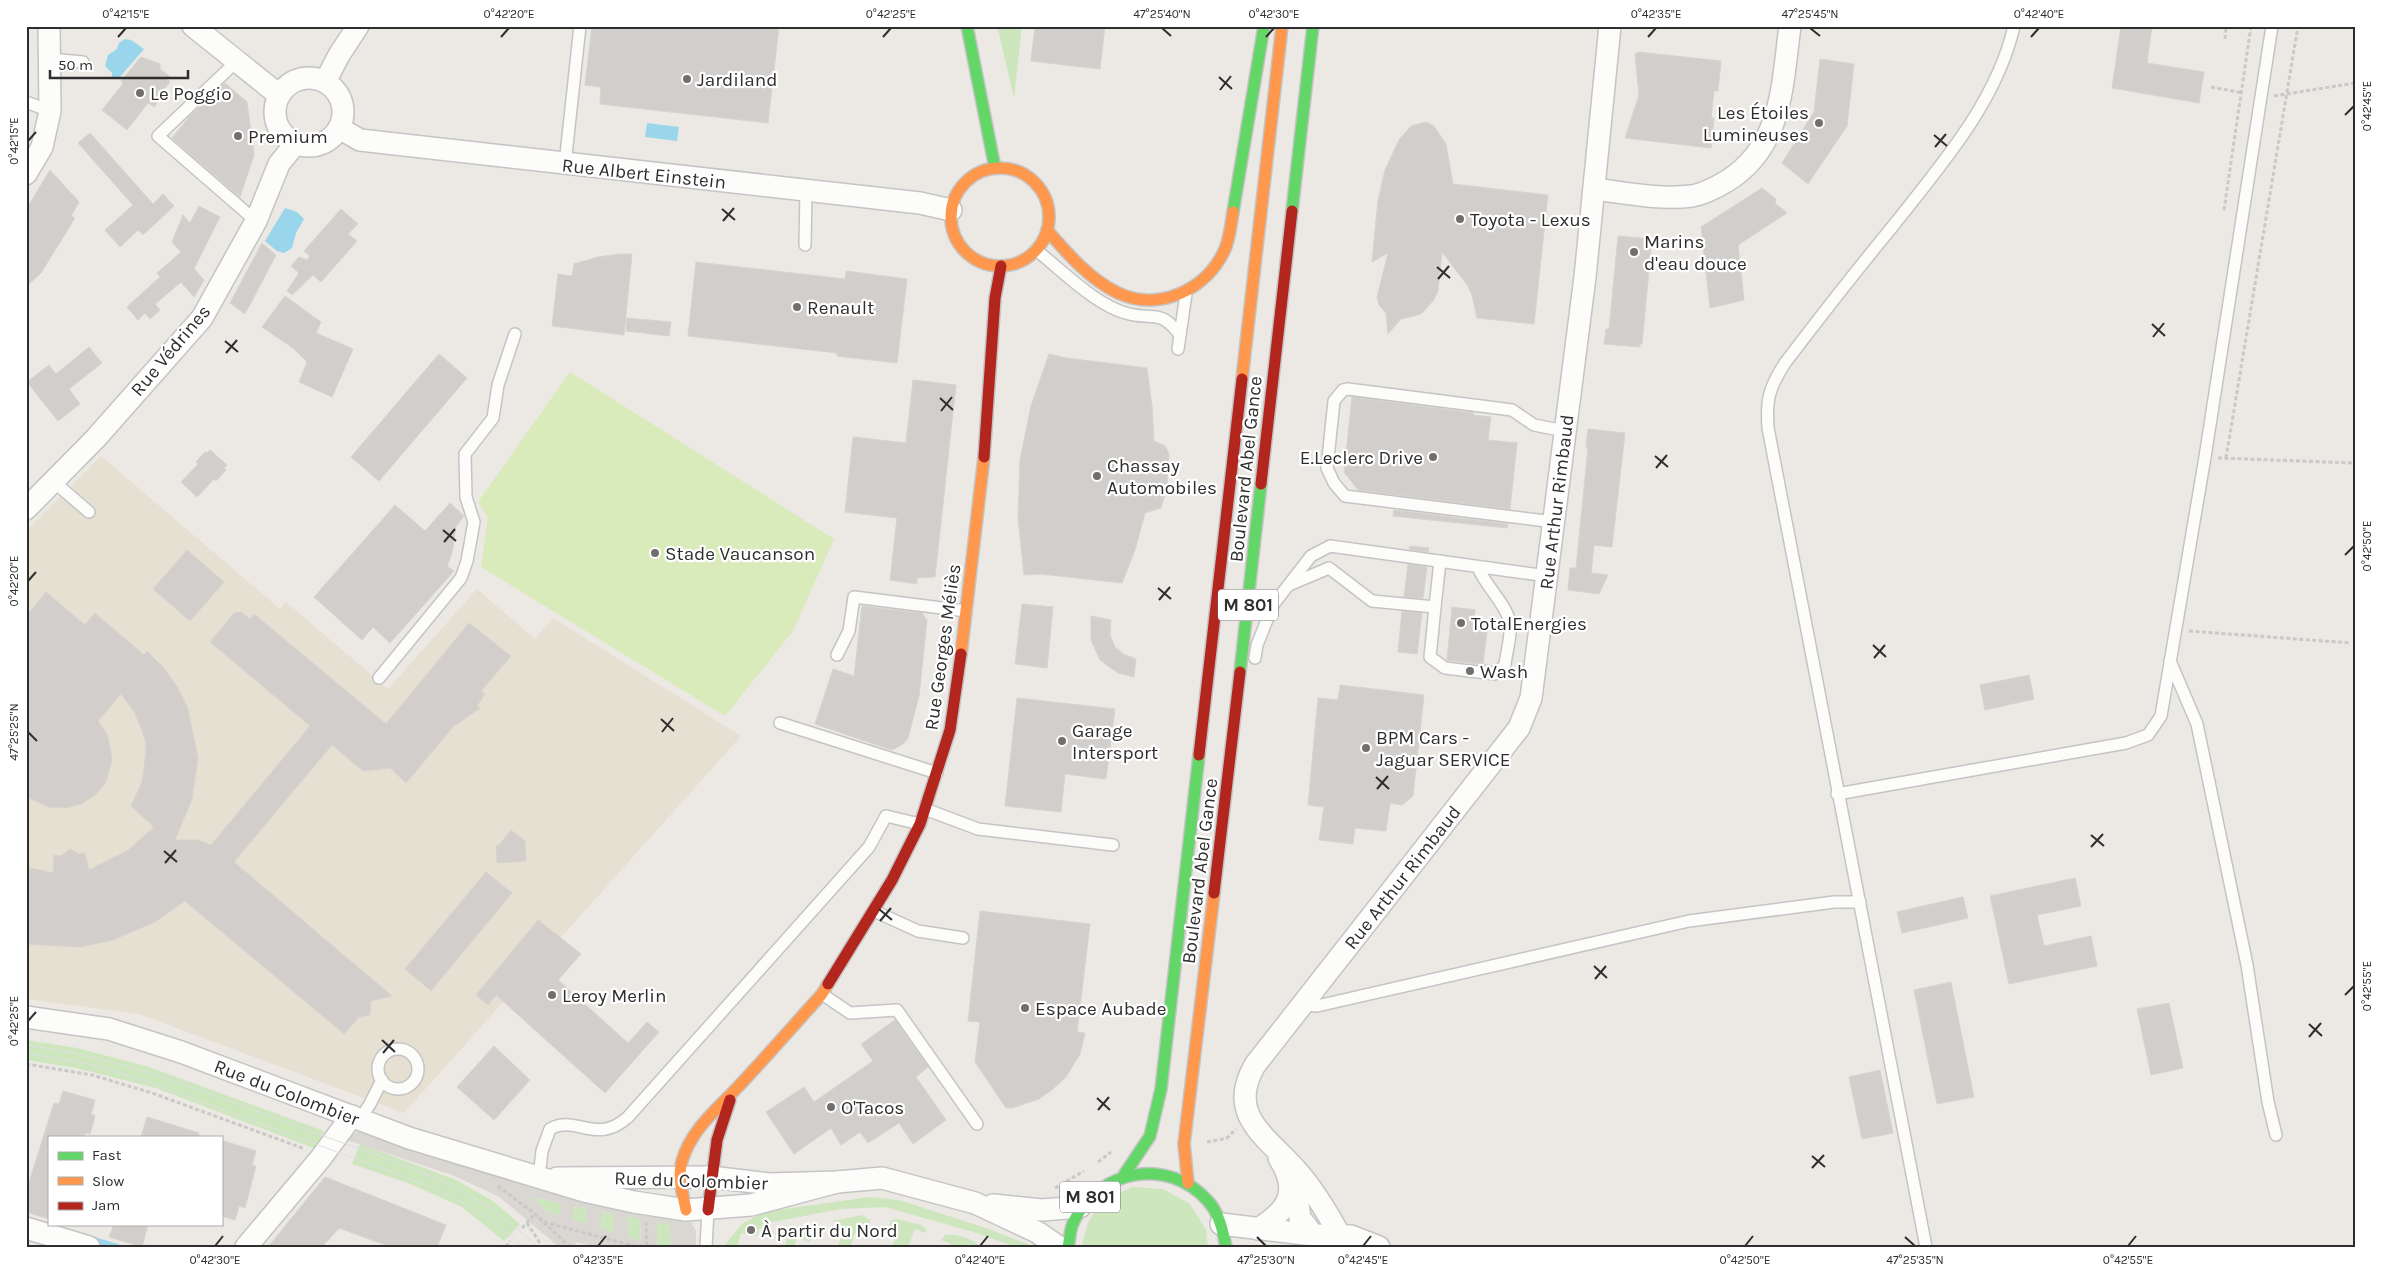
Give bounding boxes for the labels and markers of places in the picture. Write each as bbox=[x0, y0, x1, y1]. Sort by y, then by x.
place label: Jardiland bbox=[697, 69, 777, 91]
marker: Jardiland bbox=[681, 73, 693, 85]
place label: Le Poggio bbox=[150, 83, 232, 105]
marker: Le Poggio bbox=[134, 87, 146, 99]
place label: Les Étoiles Lumineuses bbox=[1703, 101, 1809, 146]
marker: Les Étoiles Lumineuses bbox=[1813, 117, 1825, 129]
place label: Premium bbox=[248, 126, 328, 148]
marker: Premium bbox=[232, 130, 244, 142]
place label: Toyota - Lexus bbox=[1470, 209, 1591, 231]
marker: Toyota - Lexus bbox=[1454, 213, 1466, 225]
place label: Marins d'eau douce bbox=[1644, 231, 1747, 275]
marker: Marins d'eau douce bbox=[1628, 246, 1640, 258]
place label: Renault bbox=[807, 297, 874, 319]
marker: Renault bbox=[791, 301, 803, 313]
place label: E.Leclerc Drive bbox=[1300, 447, 1423, 469]
marker: E.Leclerc Drive bbox=[1427, 451, 1439, 463]
place label: Chassay Automobiles bbox=[1107, 455, 1217, 499]
marker: Chassay Automobiles bbox=[1091, 470, 1103, 482]
place label: Stade Vaucanson bbox=[665, 543, 815, 565]
marker: Stade Vaucanson bbox=[649, 547, 661, 559]
place label: TotalEnergies bbox=[1471, 613, 1587, 635]
marker: TotalEnergies bbox=[1455, 617, 1467, 629]
place label: Wash bbox=[1480, 661, 1528, 683]
marker: Wash bbox=[1464, 665, 1476, 677]
place label: Garage Intersport bbox=[1072, 720, 1158, 764]
place label: BPM Cars - Jaguar SERVICE bbox=[1376, 727, 1510, 771]
marker: Garage Intersport bbox=[1056, 735, 1068, 747]
marker: BPM Cars - Jaguar SERVICE bbox=[1360, 742, 1372, 754]
place label: Leroy Merlin bbox=[562, 985, 666, 1007]
marker: Leroy Merlin bbox=[546, 989, 558, 1001]
place label: Espace Aubade bbox=[1035, 998, 1166, 1020]
marker: Espace Aubade bbox=[1019, 1002, 1031, 1014]
place label: O'Tacos bbox=[841, 1097, 904, 1119]
marker: O'Tacos bbox=[825, 1101, 837, 1113]
place label: À partir du Nord bbox=[761, 1219, 898, 1242]
marker: À partir du Nord bbox=[745, 1224, 757, 1236]

